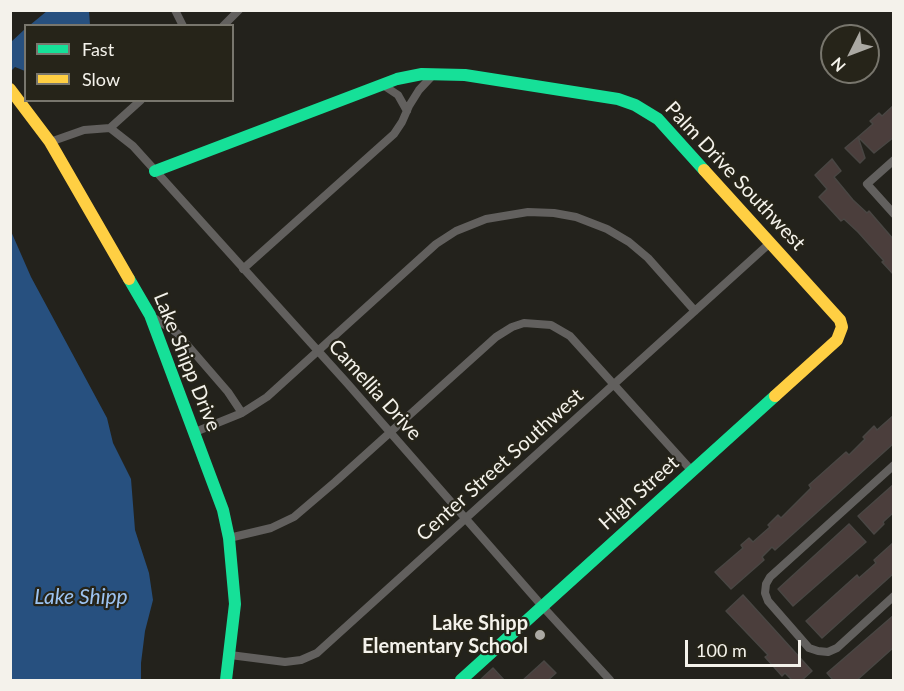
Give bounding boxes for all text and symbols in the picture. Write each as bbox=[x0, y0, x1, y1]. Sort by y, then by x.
legend bbox=[24, 24, 234, 102]
north arrow bbox=[820, 24, 880, 84]
text: Fast bbox=[82, 38, 114, 60]
text: N bbox=[827, 54, 849, 76]
text: Slow bbox=[82, 68, 120, 90]
street label: Palm Drive Southwest bbox=[660, 97, 810, 255]
street label: Lake Shipp Drive bbox=[148, 289, 226, 435]
street label: Camellia Drive bbox=[323, 335, 427, 445]
street label: Center Street Southwest bbox=[412, 384, 588, 546]
street label: High Street bbox=[594, 451, 684, 535]
water label: Lake Shipp bbox=[34, 584, 128, 610]
place label: Lake Shipp Elementary School bbox=[362, 612, 528, 659]
marker: Lake Shipp Elementary School bbox=[533, 628, 547, 642]
scale bar bbox=[688, 628, 804, 666]
text: 100 m bbox=[696, 639, 747, 661]

